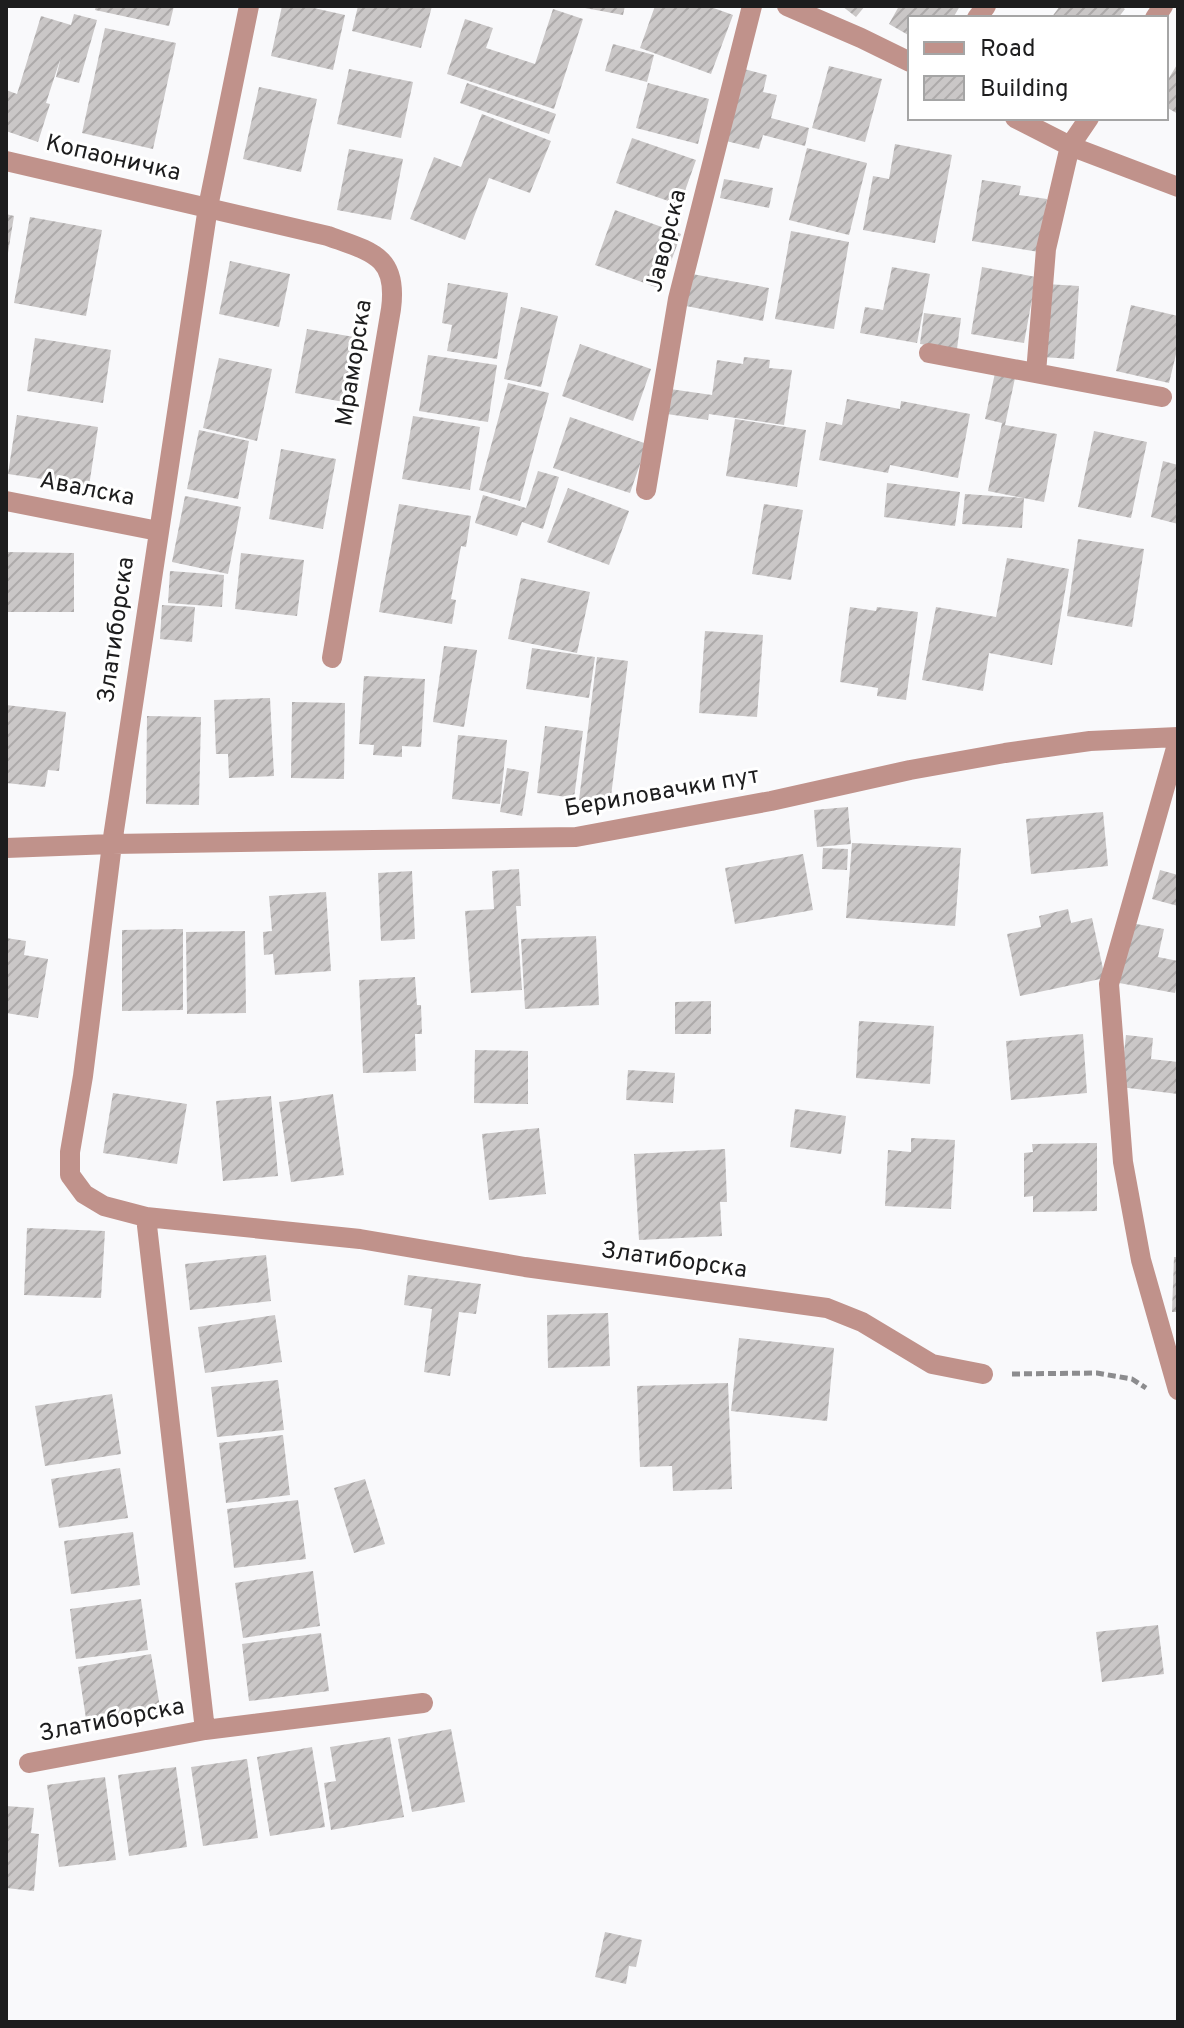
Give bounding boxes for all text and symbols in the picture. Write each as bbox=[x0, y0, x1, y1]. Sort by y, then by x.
legend bbox=[908, 16, 1168, 120]
text: Road bbox=[980, 35, 1036, 65]
text: Building bbox=[980, 75, 1069, 105]
street label: Копаоничка bbox=[43, 129, 183, 189]
street label: Јаворска bbox=[640, 186, 694, 296]
street label: Мраморска bbox=[330, 298, 380, 428]
street label: Авалска bbox=[37, 466, 137, 514]
street label: Златиборска bbox=[92, 555, 142, 705]
street label: Бериловачки пут bbox=[562, 761, 762, 825]
street label: Златиборска bbox=[599, 1236, 749, 1286]
street label: Златиборска bbox=[37, 1692, 187, 1750]

